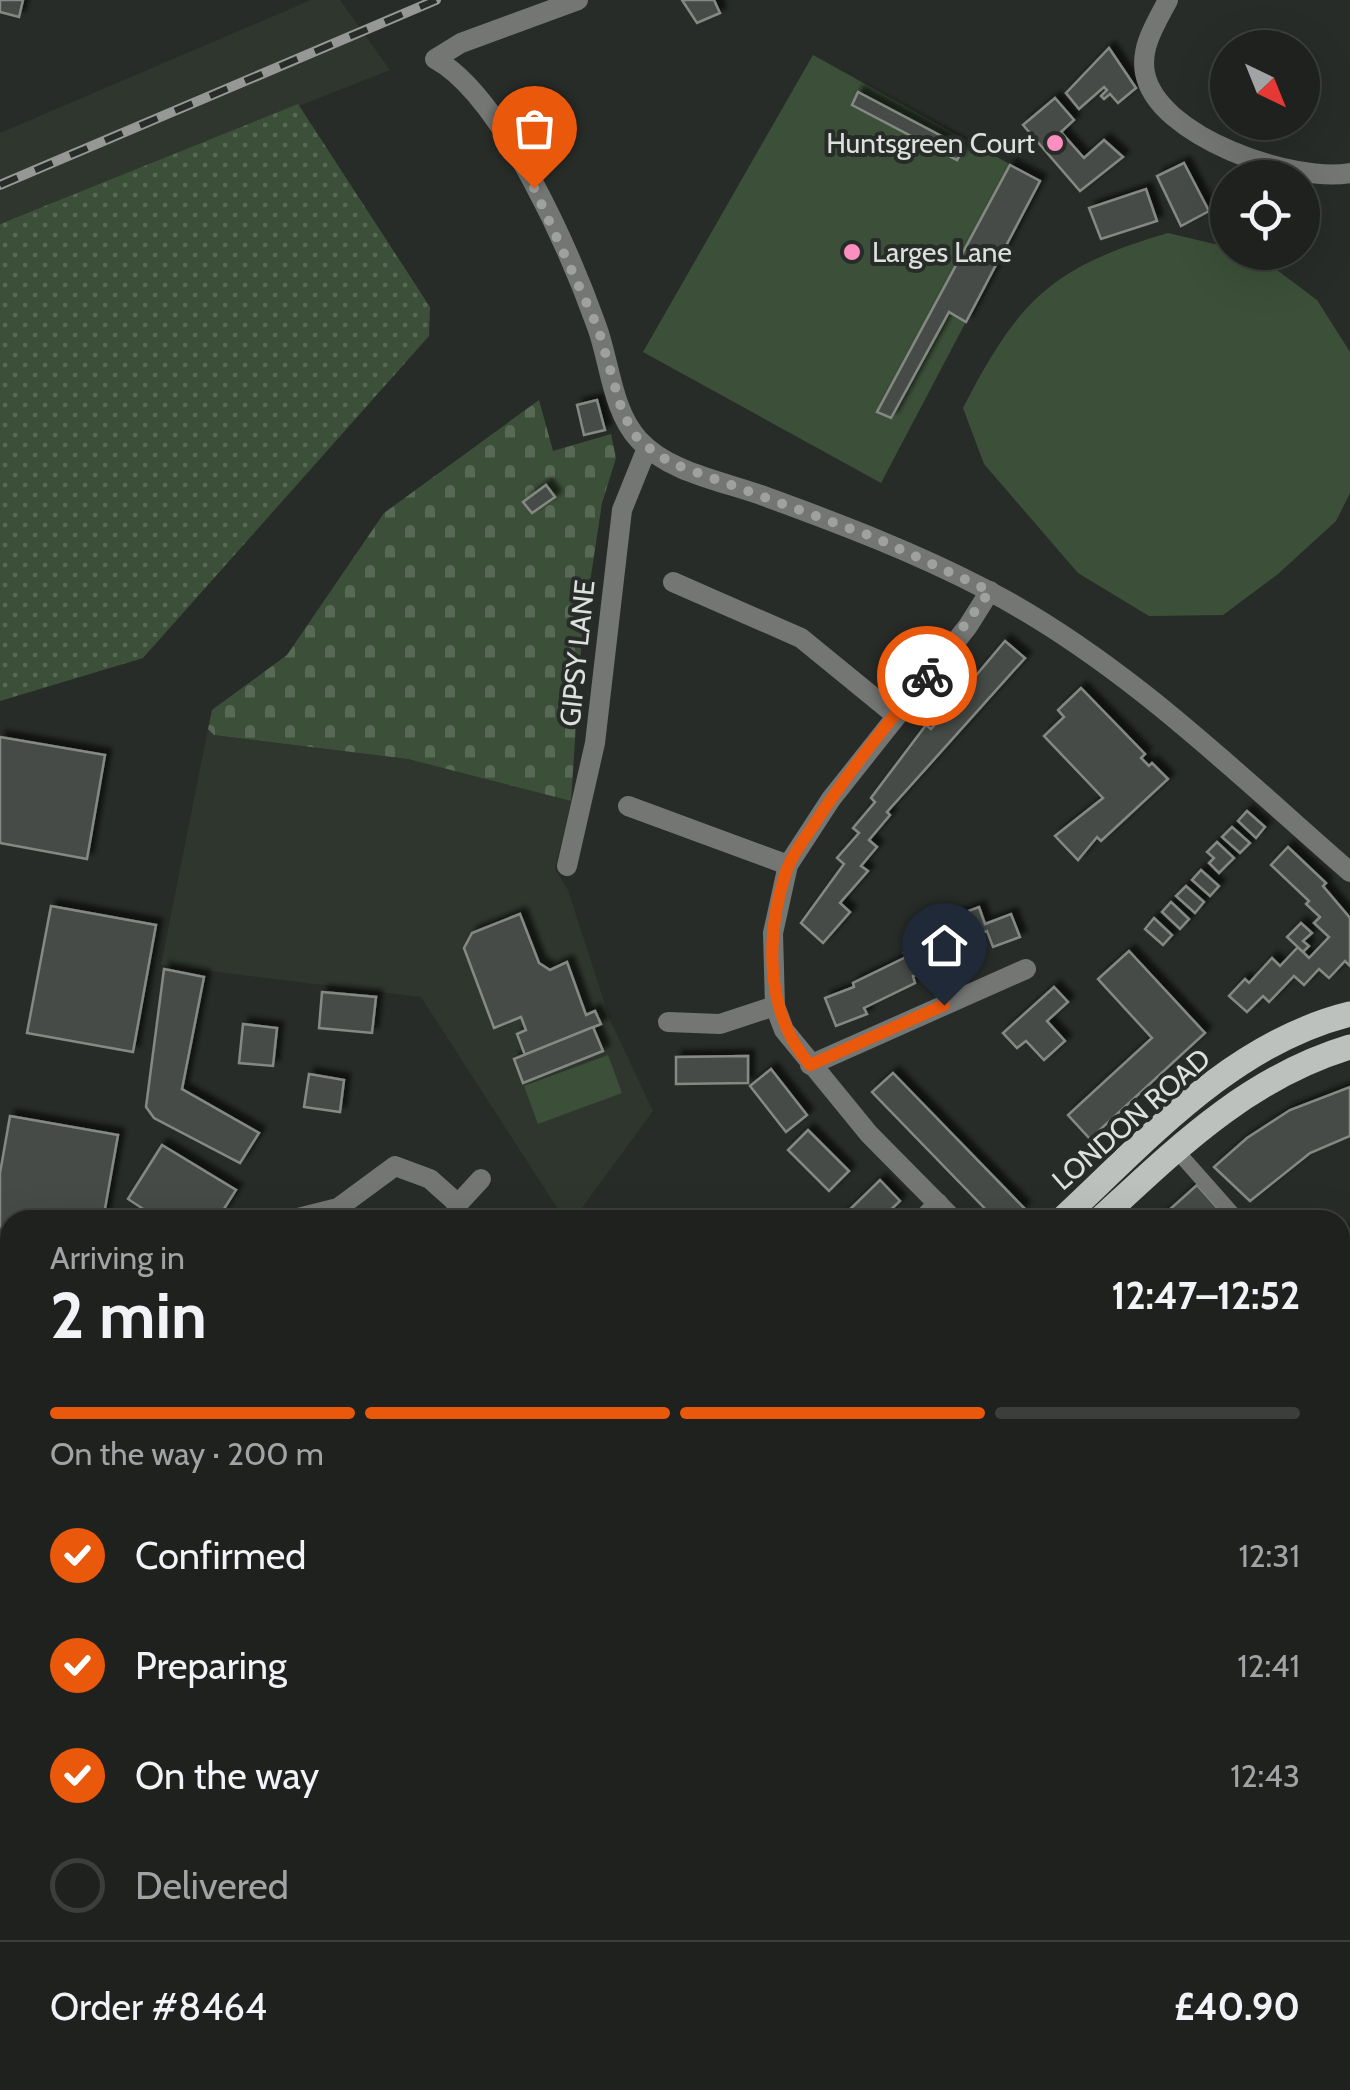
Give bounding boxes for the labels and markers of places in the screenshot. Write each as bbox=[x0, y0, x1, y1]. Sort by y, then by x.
pin bbox=[492, 86, 577, 189]
place label: Huntsgreen Court bbox=[826, 126, 1035, 160]
marker: Huntsgreen Court bbox=[1044, 132, 1066, 154]
place label: Larges Lane bbox=[872, 235, 1012, 269]
marker: Larges Lane bbox=[841, 241, 863, 263]
pin bbox=[902, 903, 987, 1006]

